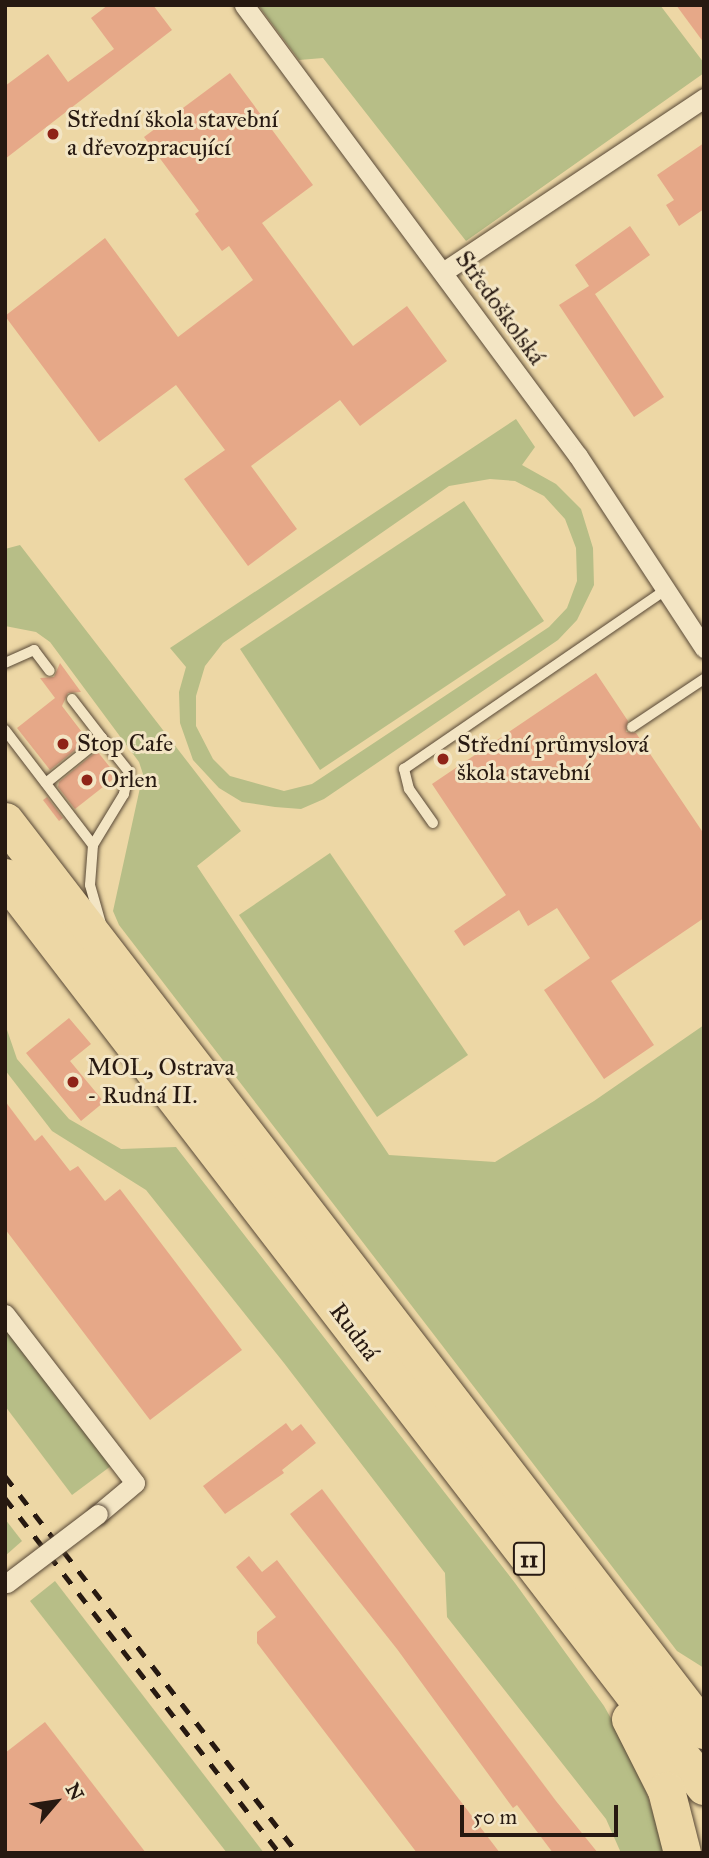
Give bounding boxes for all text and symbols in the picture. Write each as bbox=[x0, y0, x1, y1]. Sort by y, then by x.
place label: Střední škola stavební a dřevozpracující bbox=[67, 106, 278, 162]
marker: Střední škola stavební a dřevozpracující bbox=[45, 126, 61, 142]
street label: Středoškolská bbox=[449, 245, 551, 371]
place label: Stop Cafe bbox=[77, 730, 173, 758]
place label: Střední průmyslová škola stavební bbox=[457, 731, 649, 787]
marker: Stop Cafe bbox=[55, 736, 71, 752]
marker: Střední průmyslová škola stavební bbox=[435, 751, 451, 767]
place label: Orlen bbox=[101, 766, 158, 794]
marker: Orlen bbox=[79, 772, 95, 788]
place label: MOL, Ostrava - Rudná II. bbox=[87, 1054, 235, 1110]
marker: MOL, Ostrava - Rudná II. bbox=[65, 1074, 81, 1090]
street label: Rudná bbox=[323, 1298, 385, 1366]
road number: 11 bbox=[512, 1540, 546, 1578]
north arrow bbox=[21, 1767, 91, 1837]
text: N bbox=[61, 1779, 89, 1804]
scale bar bbox=[464, 1792, 622, 1836]
text: 50 m bbox=[473, 1804, 517, 1830]

